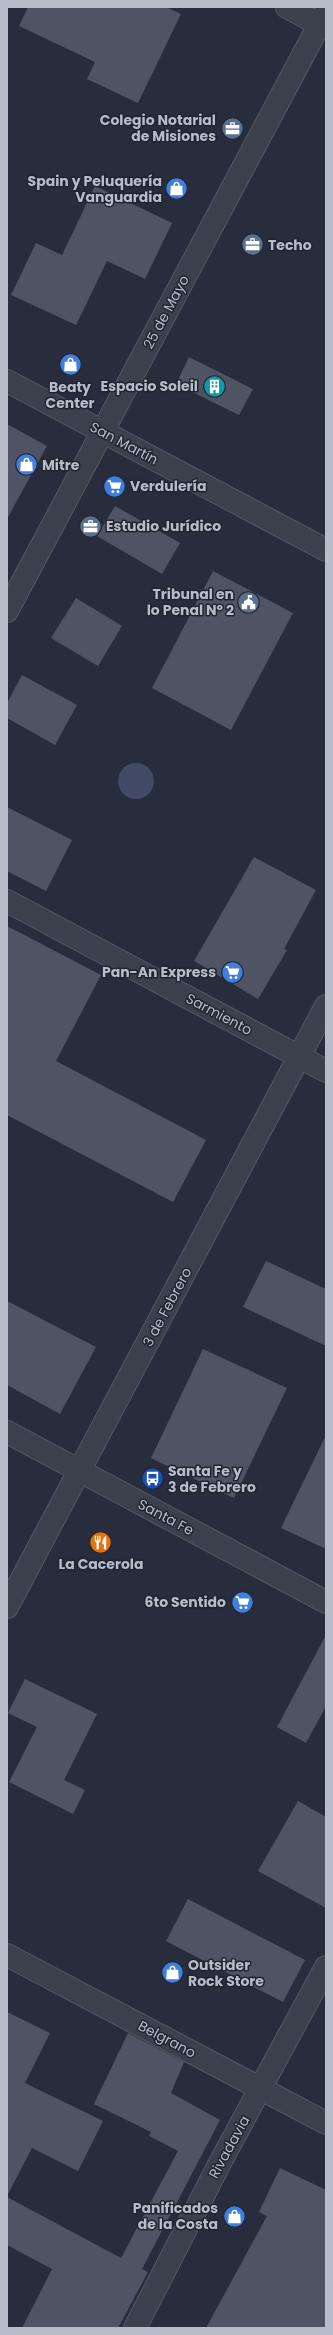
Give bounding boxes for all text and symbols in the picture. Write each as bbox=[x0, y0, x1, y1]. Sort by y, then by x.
place label: Colegio Notarial de Misiones bbox=[100, 110, 216, 146]
office icon: Colegio Notarial de Misiones bbox=[219, 115, 245, 141]
place label: Spain y Peluquería Vanguardia bbox=[28, 171, 162, 207]
shop icon: Spain y Peluquería Vanguardia bbox=[164, 176, 190, 202]
office icon: Techo bbox=[240, 232, 266, 258]
place label: Techo bbox=[268, 235, 312, 255]
street label: 25 de Mayo bbox=[138, 272, 194, 352]
shop icon: Beaty Center bbox=[57, 352, 83, 378]
building icon: Espacio Soleil bbox=[201, 373, 227, 399]
place label: Espacio Soleil bbox=[101, 376, 198, 396]
place label: Beaty Center bbox=[45, 377, 95, 413]
street label: San Martín bbox=[86, 417, 162, 469]
shop icon: Mitre bbox=[14, 452, 40, 478]
place label: Mitre bbox=[42, 455, 80, 475]
supermarket icon: Verdulería bbox=[102, 473, 128, 499]
place label: Verdulería bbox=[130, 476, 207, 496]
office icon: Estudio Jurídico bbox=[78, 513, 104, 539]
place label: Estudio Jurídico bbox=[106, 516, 221, 536]
place label: Tribunal en lo Penal Nº 2 bbox=[147, 584, 234, 620]
public building icon: Tribunal en lo Penal Nº 2 bbox=[236, 589, 262, 615]
supermarket icon: Pan-An Express bbox=[219, 959, 245, 985]
place label: Pan-An Express bbox=[102, 962, 216, 982]
street label: Sarmiento bbox=[182, 988, 256, 1040]
street label: 3 de Febrero bbox=[138, 1264, 196, 1350]
place label: Santa Fe y 3 de Febrero bbox=[168, 1461, 256, 1497]
bus stop icon: Santa Fe y 3 de Febrero bbox=[139, 1466, 165, 1492]
street label: Santa Fe bbox=[135, 1494, 198, 1540]
restaurant icon: La Cacerola bbox=[88, 1529, 114, 1555]
place label: La Cacerola bbox=[59, 1554, 143, 1574]
supermarket icon: 6to Sentido bbox=[229, 1589, 255, 1615]
place label: 6to Sentido bbox=[145, 1592, 226, 1612]
place label: Outsider Rock Store bbox=[188, 1955, 264, 1991]
shop icon: Outsider Rock Store bbox=[160, 1960, 186, 1986]
street label: Belgrano bbox=[135, 2015, 199, 2063]
street label: Rivadavia bbox=[204, 2112, 254, 2182]
place label: Panificados de la Costa bbox=[133, 2198, 218, 2234]
shop icon: Panificados de la Costa bbox=[221, 2203, 247, 2229]

